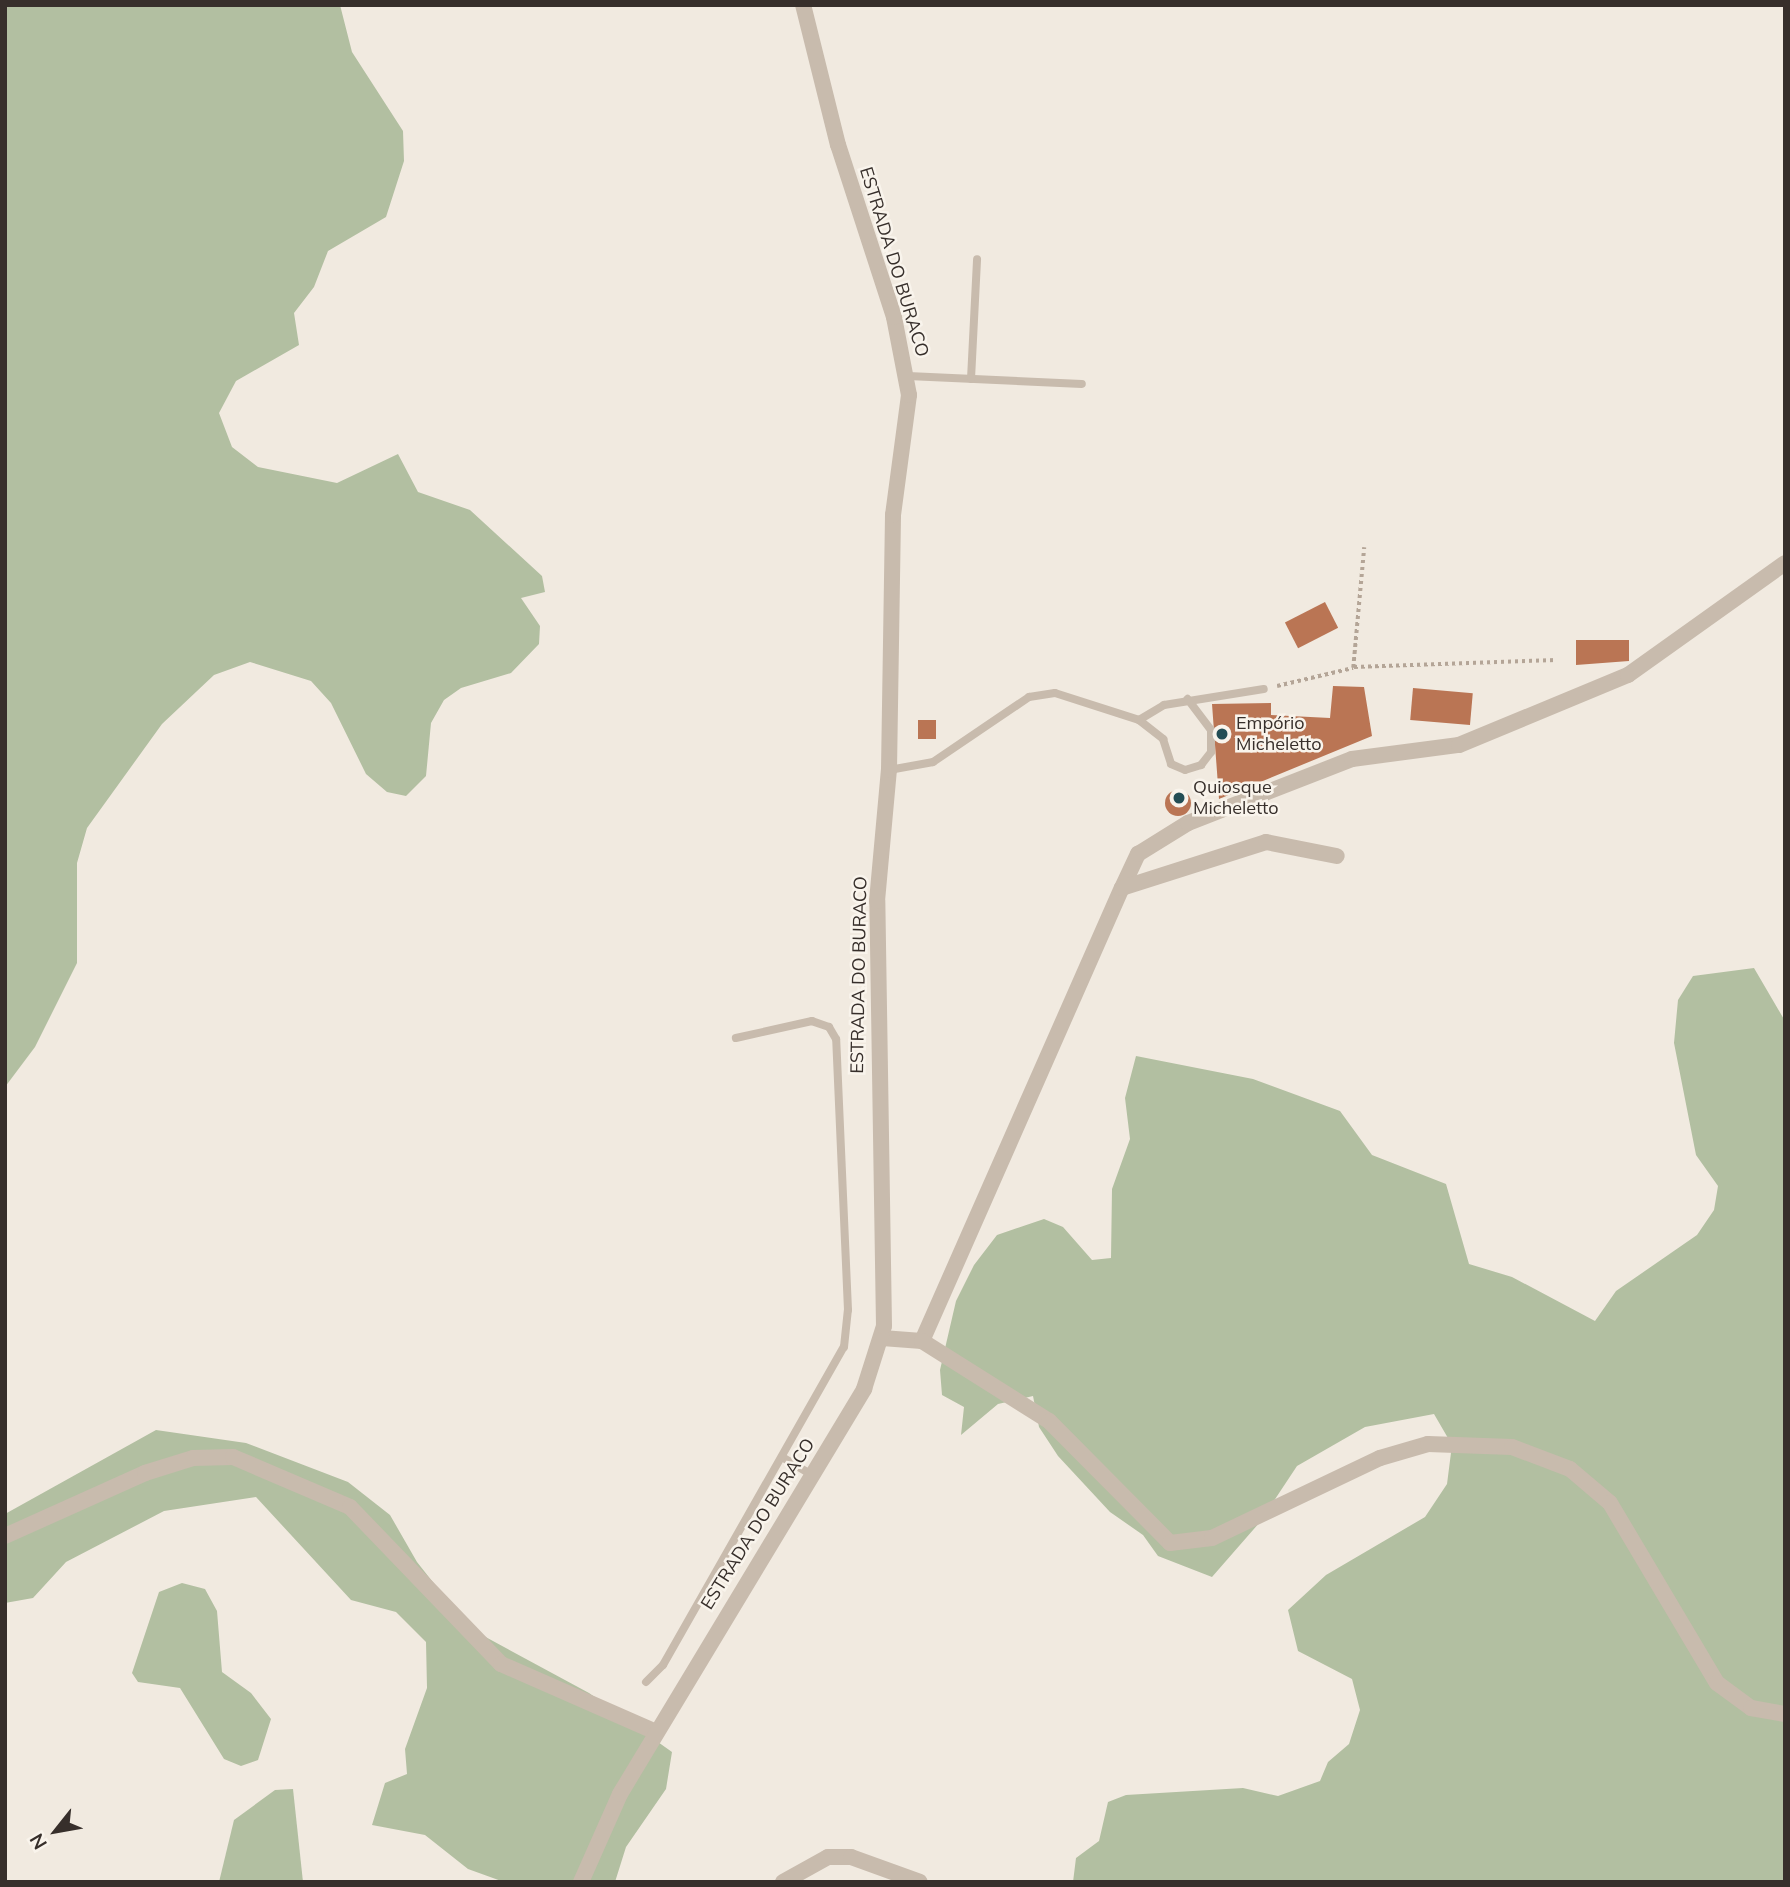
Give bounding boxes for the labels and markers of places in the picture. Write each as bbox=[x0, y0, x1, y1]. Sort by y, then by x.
place label: Empório Micheletto bbox=[1236, 713, 1322, 756]
marker: Empório Micheletto bbox=[1214, 726, 1230, 742]
place label: Quiosque Micheletto bbox=[1193, 777, 1279, 820]
marker: Quiosque Micheletto bbox=[1171, 790, 1187, 806]

